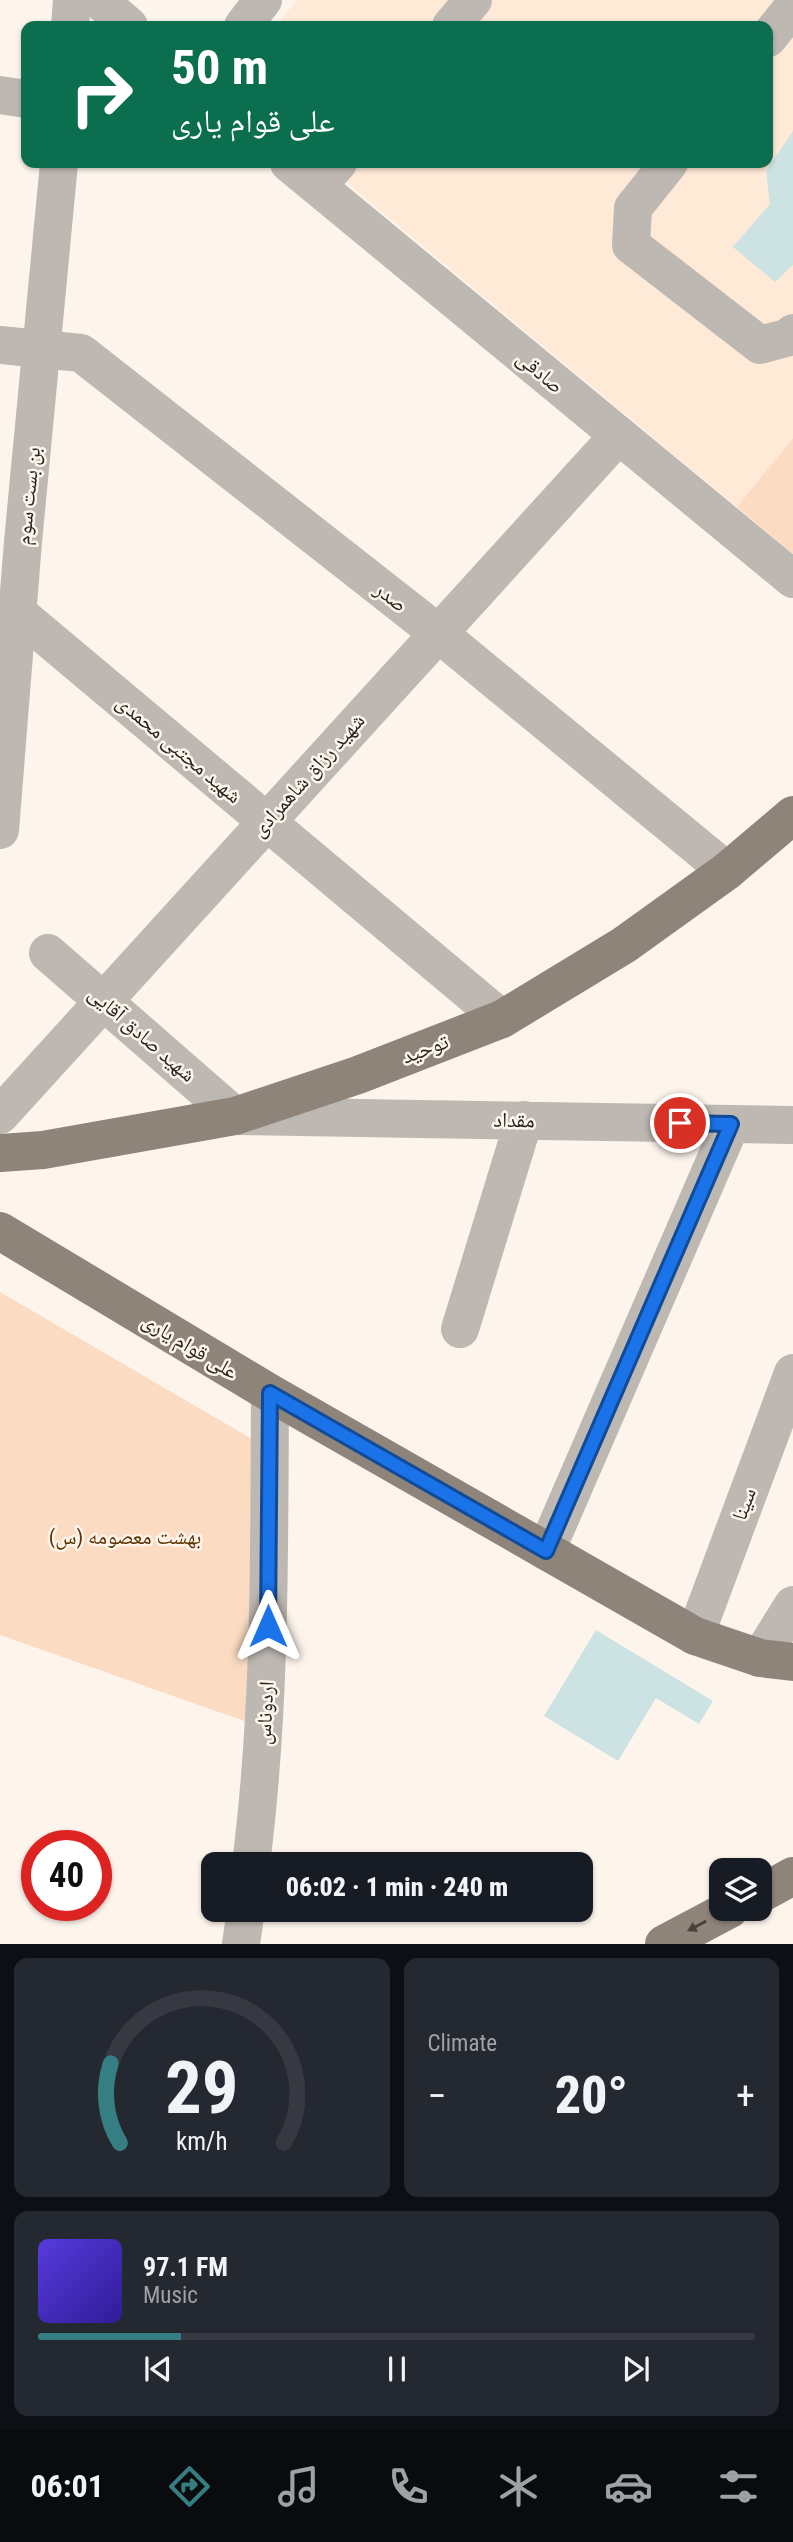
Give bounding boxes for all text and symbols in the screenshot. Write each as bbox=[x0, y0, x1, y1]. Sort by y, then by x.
text: 50 m bbox=[171, 39, 268, 96]
icon: right bbox=[56, 49, 147, 140]
text: علی قوام یاری bbox=[171, 102, 335, 140]
street label: صادقی bbox=[511, 346, 568, 399]
street label: بن بست سوم bbox=[11, 446, 47, 546]
street label: صدر bbox=[369, 576, 412, 617]
street label: شهید مجتبی محمدی bbox=[111, 690, 246, 809]
street label: شهید رزاق شاهمرادی bbox=[246, 708, 370, 842]
street label: شهید صادق آقایی bbox=[83, 981, 200, 1088]
street label: توحید bbox=[398, 1029, 452, 1069]
pin bbox=[650, 1093, 710, 1153]
icon: arrive bbox=[661, 1104, 699, 1142]
street label: مقداد bbox=[493, 1108, 535, 1132]
street label: علی قوام یاری bbox=[137, 1308, 243, 1386]
street label: سینا bbox=[727, 1484, 761, 1524]
park label: (بهشت معصومه (س bbox=[49, 1525, 201, 1550]
position arrow bbox=[231, 1589, 305, 1663]
street label: اردوناس bbox=[251, 1680, 280, 1746]
speed limit sign: 40 bbox=[21, 1830, 112, 1921]
map controls bbox=[709, 1858, 772, 1921]
button: layers bbox=[709, 1858, 772, 1921]
text: 06:02 · 1 min · 240 m bbox=[286, 1872, 508, 1902]
one-way arrow bbox=[687, 1921, 707, 1932]
text: Climate bbox=[428, 2030, 497, 2057]
text: 29 bbox=[165, 2046, 239, 2132]
text: 20° bbox=[555, 2065, 628, 2126]
text: − bbox=[428, 2074, 447, 2118]
text: + bbox=[736, 2074, 755, 2118]
text: km/h bbox=[176, 2127, 227, 2156]
text: 97.1 FM bbox=[143, 2252, 228, 2282]
text: Music bbox=[143, 2282, 198, 2309]
icon: previous bbox=[139, 2350, 177, 2388]
icon: pause bbox=[378, 2350, 416, 2388]
icon: next bbox=[617, 2350, 655, 2388]
icon: directions bbox=[165, 2462, 214, 2511]
icon: music bbox=[274, 2462, 323, 2511]
icon: phone bbox=[384, 2462, 433, 2511]
icon: climate bbox=[494, 2462, 543, 2511]
icon: car bbox=[604, 2462, 653, 2511]
icon: filters bbox=[714, 2462, 763, 2511]
text: 06:01 bbox=[30, 2467, 104, 2505]

